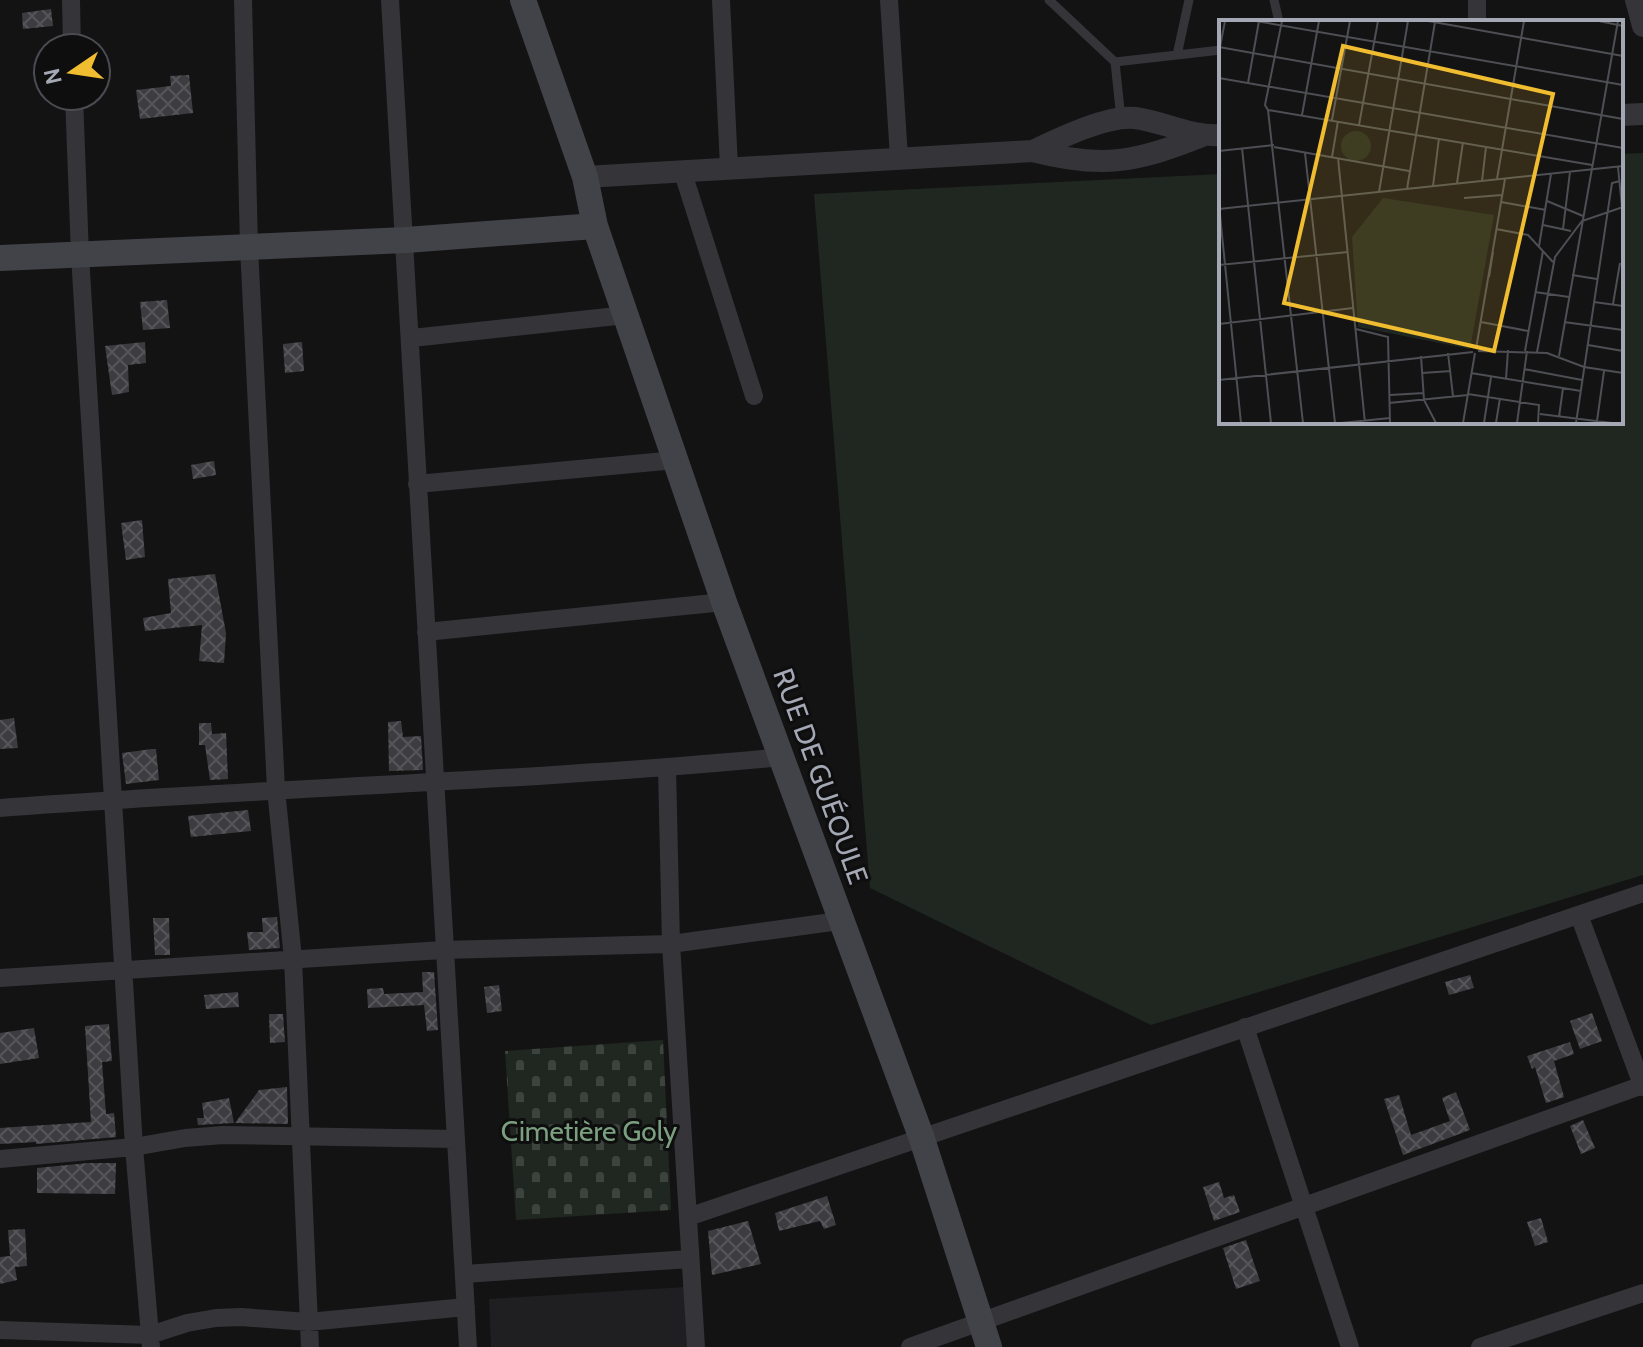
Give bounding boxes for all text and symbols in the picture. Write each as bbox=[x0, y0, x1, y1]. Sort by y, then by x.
inset map bbox=[1219, 20, 1623, 424]
north arrow bbox=[32, 32, 112, 112]
text: N bbox=[38, 66, 68, 87]
street label: RUE DE GUÉOULE bbox=[766, 664, 876, 888]
park label: Cimetière Goly bbox=[501, 1114, 677, 1148]

